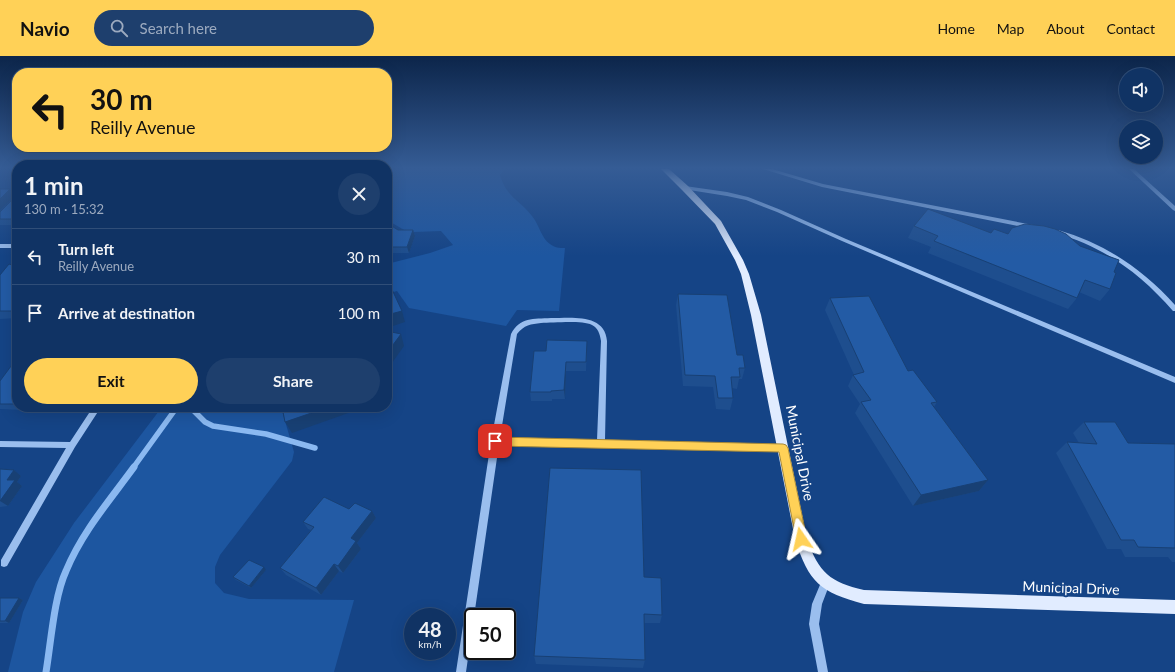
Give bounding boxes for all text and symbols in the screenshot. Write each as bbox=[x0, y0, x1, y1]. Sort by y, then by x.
search box bbox=[94, 10, 374, 46]
text: Navio bbox=[20, 17, 70, 40]
icon: search bbox=[108, 17, 130, 39]
text: Search here bbox=[140, 19, 217, 37]
text: Home bbox=[937, 20, 975, 37]
text: Map bbox=[997, 20, 1024, 37]
text: About bbox=[1046, 20, 1084, 37]
text: Contact bbox=[1106, 20, 1155, 37]
map controls bbox=[1119, 68, 1163, 164]
button: sound bbox=[1119, 68, 1163, 112]
text: 30 m bbox=[90, 82, 153, 116]
icon: left bbox=[24, 84, 76, 136]
text: Reilly Avenue bbox=[90, 116, 195, 138]
button: layers bbox=[1119, 120, 1163, 164]
text: 1 min bbox=[24, 171, 84, 200]
button: close bbox=[338, 173, 380, 215]
text: 130 m · 15:32 bbox=[24, 201, 104, 217]
text: Turn left bbox=[58, 240, 114, 258]
icon: left bbox=[24, 246, 46, 268]
text: 30 m bbox=[346, 248, 380, 266]
text: Reilly Avenue bbox=[58, 258, 134, 274]
icon: arrive bbox=[24, 302, 46, 324]
text: Arrive at destination bbox=[58, 304, 195, 322]
text: 100 m bbox=[338, 304, 380, 322]
button: Exit bbox=[24, 358, 198, 404]
button: Share bbox=[206, 358, 380, 404]
street label: Municipal Drive bbox=[783, 404, 818, 502]
pin bbox=[478, 424, 512, 458]
icon: arrive bbox=[484, 430, 506, 452]
position arrow bbox=[780, 518, 822, 560]
street label: Municipal Drive bbox=[1022, 577, 1120, 598]
speed limit sign: 50 bbox=[464, 608, 516, 660]
text: 48 bbox=[418, 617, 442, 641]
text: km/h bbox=[418, 638, 442, 650]

